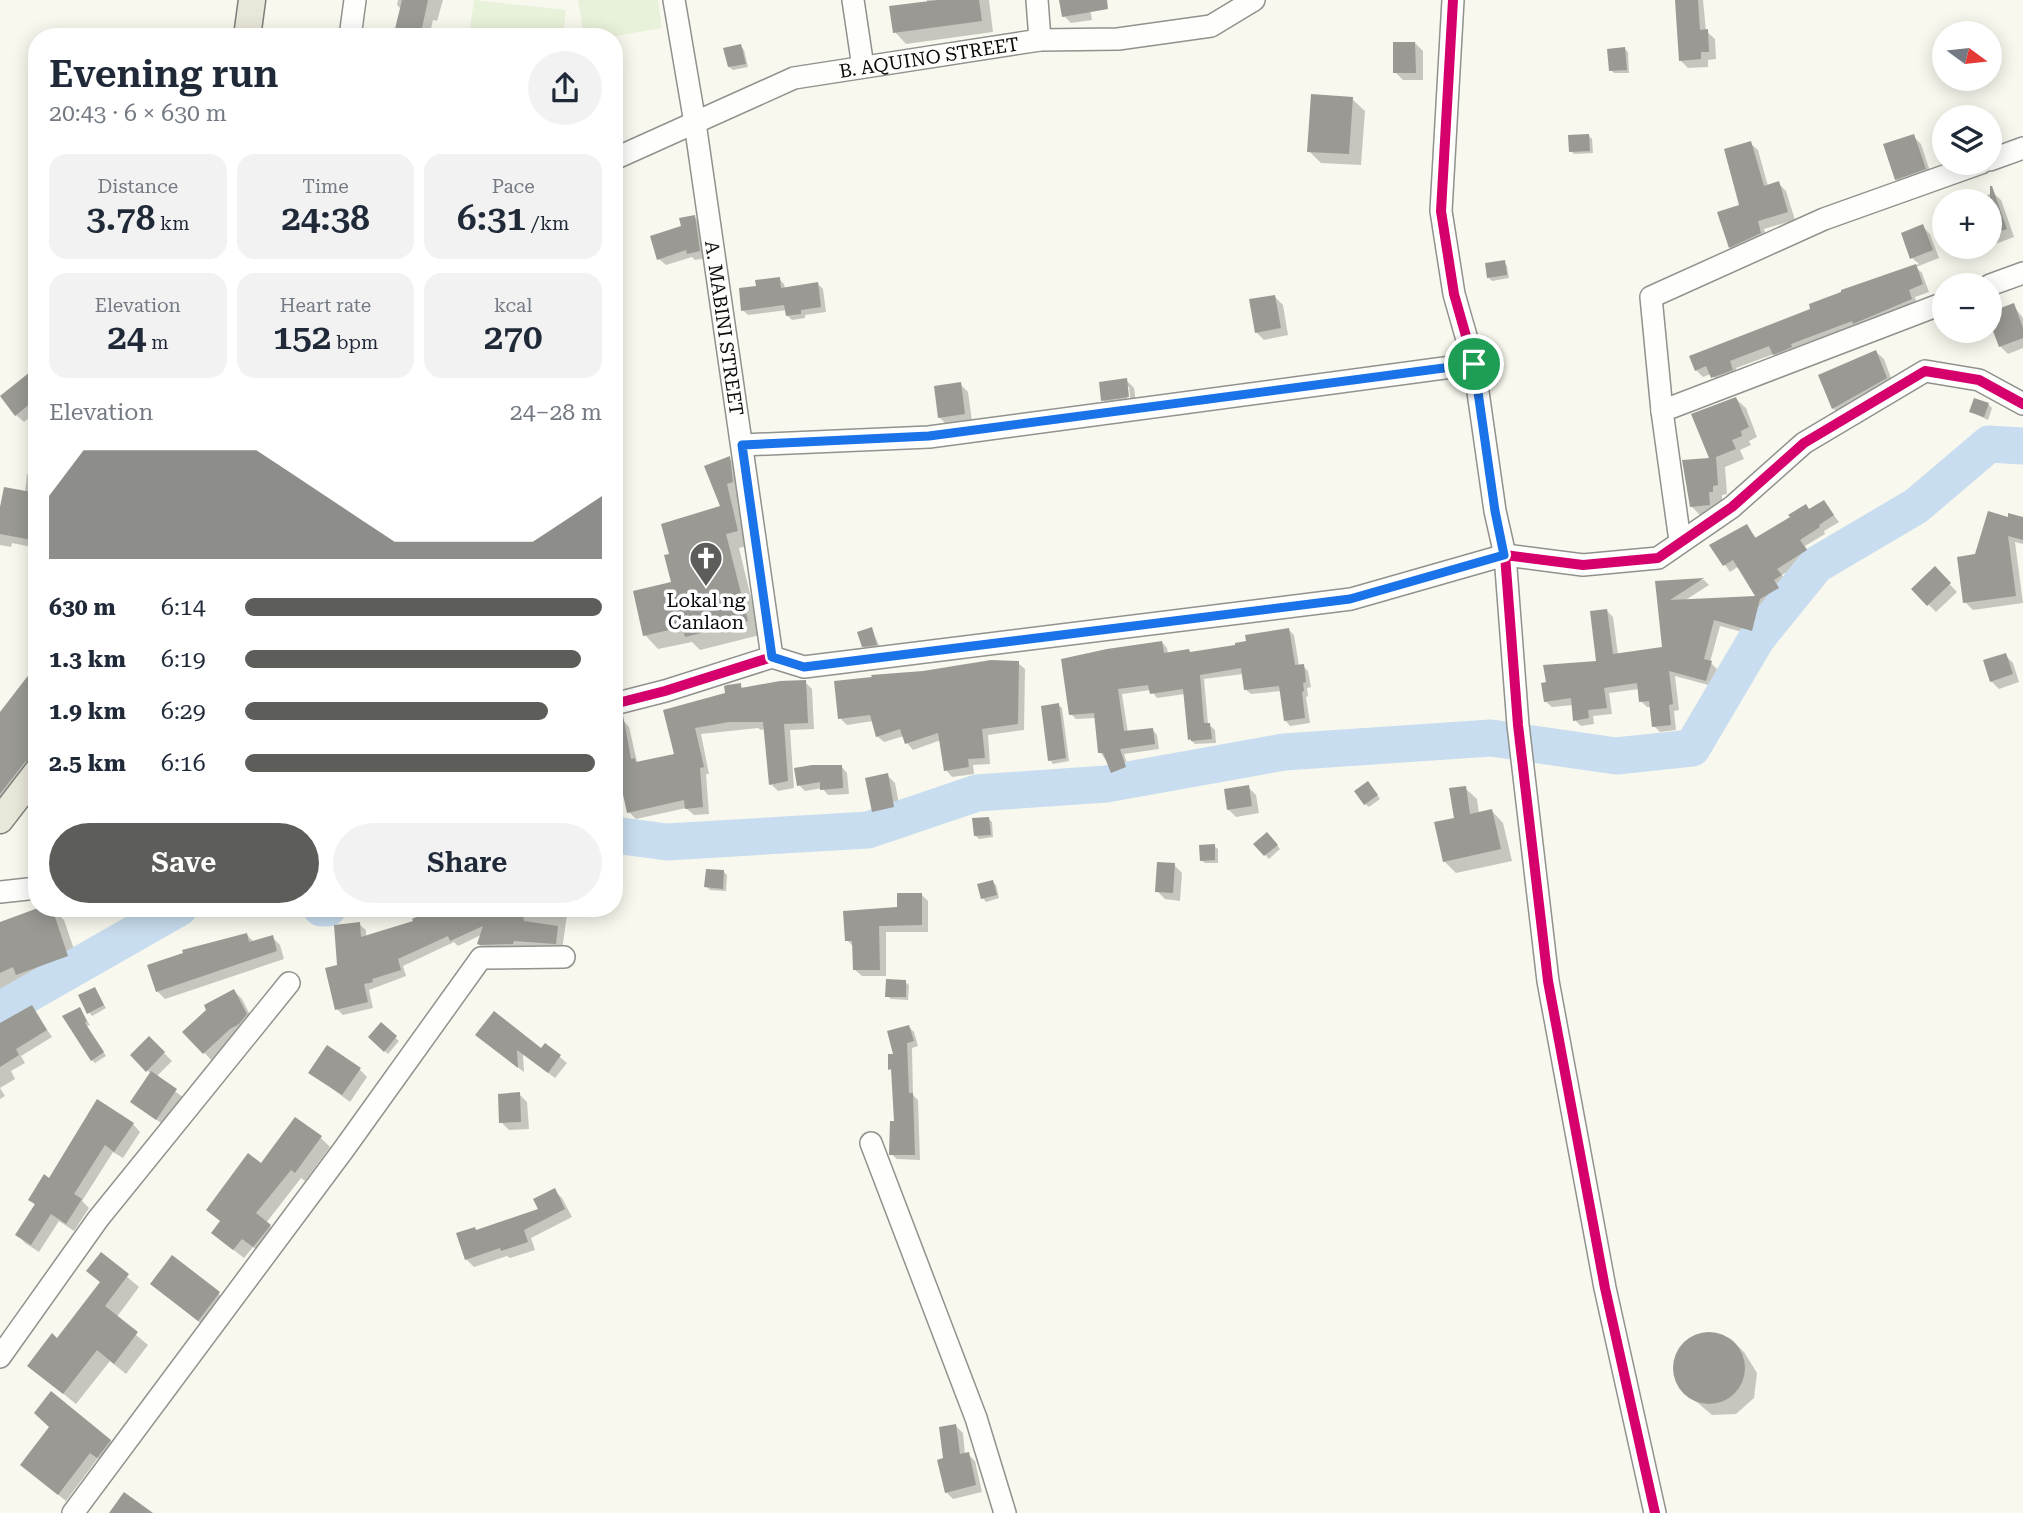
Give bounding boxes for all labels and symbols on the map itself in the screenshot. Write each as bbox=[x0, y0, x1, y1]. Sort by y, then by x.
north arrow bbox=[1932, 21, 2002, 91]
street label: B. AQUINO STREET bbox=[837, 32, 1021, 82]
street label: A. MABINI STREET bbox=[701, 239, 749, 417]
pin bbox=[1444, 334, 1504, 394]
church icon: Lokal ng Canlaon bbox=[687, 539, 725, 588]
place label: Lokal ng Canlaon bbox=[667, 589, 746, 634]

